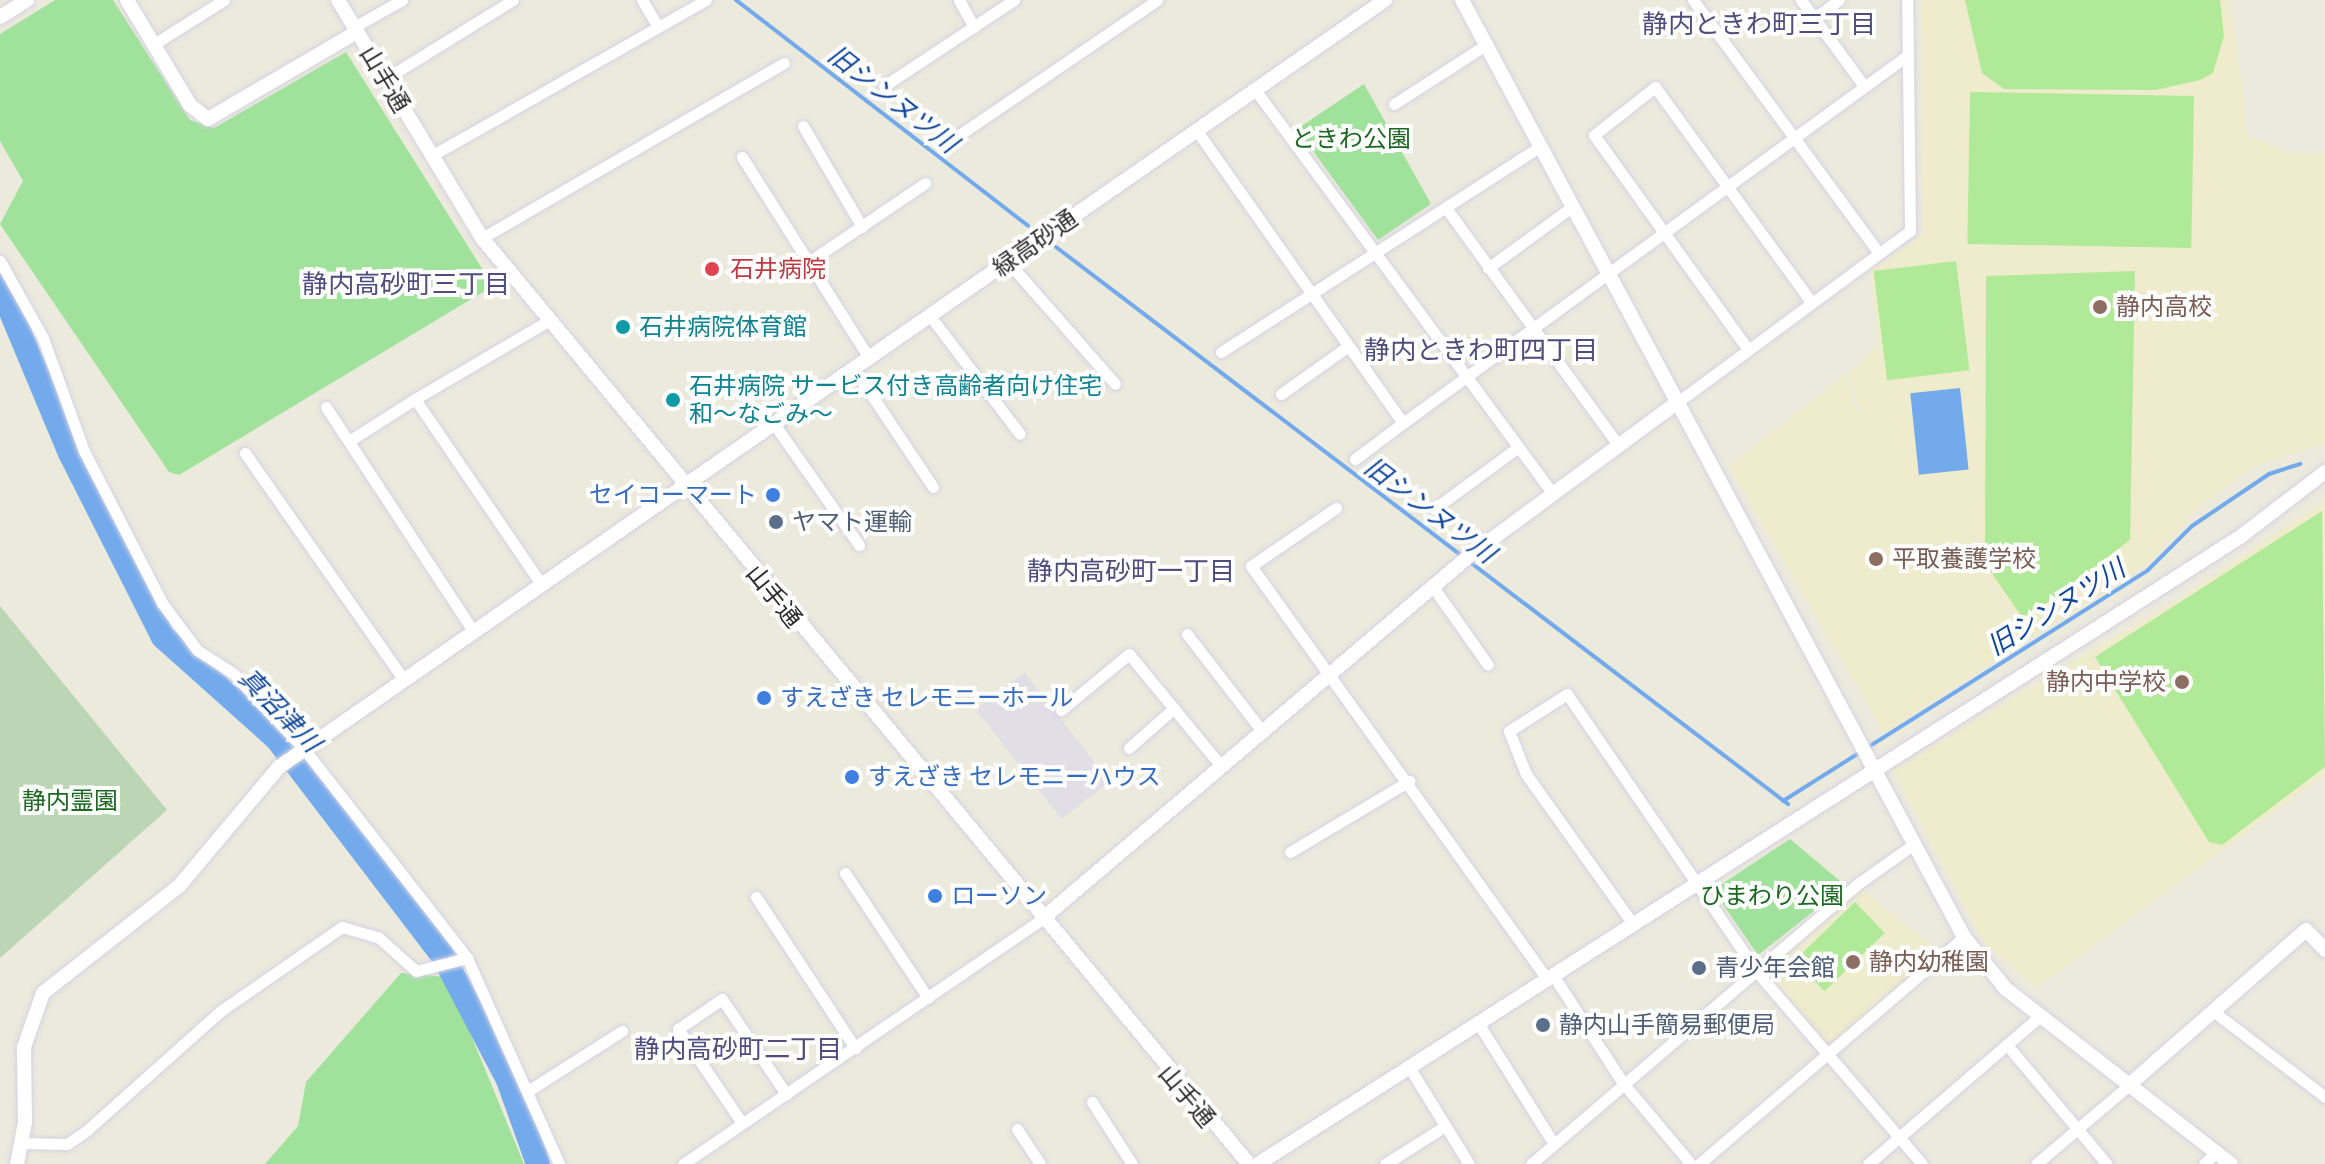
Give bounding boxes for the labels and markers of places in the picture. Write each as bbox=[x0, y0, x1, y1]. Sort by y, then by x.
place label: 石井病院 bbox=[730, 255, 826, 283]
marker: 石井病院 bbox=[701, 258, 723, 280]
place label: 静内高校 bbox=[2116, 293, 2212, 321]
marker: 静内高校 bbox=[2091, 298, 2109, 316]
place label: 石井病院体育館 bbox=[639, 313, 807, 341]
marker: 石井病院体育館 bbox=[614, 318, 632, 336]
place label: 石井病院 サービス付き高齢者向け住宅 和～なごみ～ bbox=[689, 372, 1102, 428]
marker: 石井病院 サービス付き高齢者向け住宅 和～なごみ～ bbox=[664, 391, 682, 409]
place label: セイコーマート bbox=[589, 481, 757, 509]
marker: セイコーマート bbox=[764, 486, 782, 504]
place label: ヤマト運輸 bbox=[792, 508, 912, 536]
marker: ヤマト運輸 bbox=[767, 513, 785, 531]
place label: 平取養護学校 bbox=[1892, 545, 2036, 573]
marker: 平取養護学校 bbox=[1867, 550, 1885, 568]
place label: 静内中学校 bbox=[2046, 668, 2166, 696]
marker: 静内中学校 bbox=[2173, 673, 2191, 691]
place label: すえざき セレモニーホール bbox=[780, 684, 1073, 712]
marker: すえざき セレモニーホール bbox=[755, 689, 773, 707]
place label: すえざき セレモニーハウス bbox=[868, 763, 1161, 791]
marker: すえざき セレモニーハウス bbox=[843, 768, 861, 786]
place label: ローソン bbox=[951, 882, 1047, 910]
marker: ローソン bbox=[926, 887, 944, 905]
place label: 静内幼稚園 bbox=[1869, 948, 1989, 976]
marker: 静内幼稚園 bbox=[1844, 953, 1862, 971]
place label: 青少年会館 bbox=[1715, 954, 1835, 982]
marker: 青少年会館 bbox=[1690, 959, 1708, 977]
place label: 静内山手簡易郵便局 bbox=[1559, 1011, 1775, 1039]
marker: 静内山手簡易郵便局 bbox=[1534, 1016, 1552, 1034]

